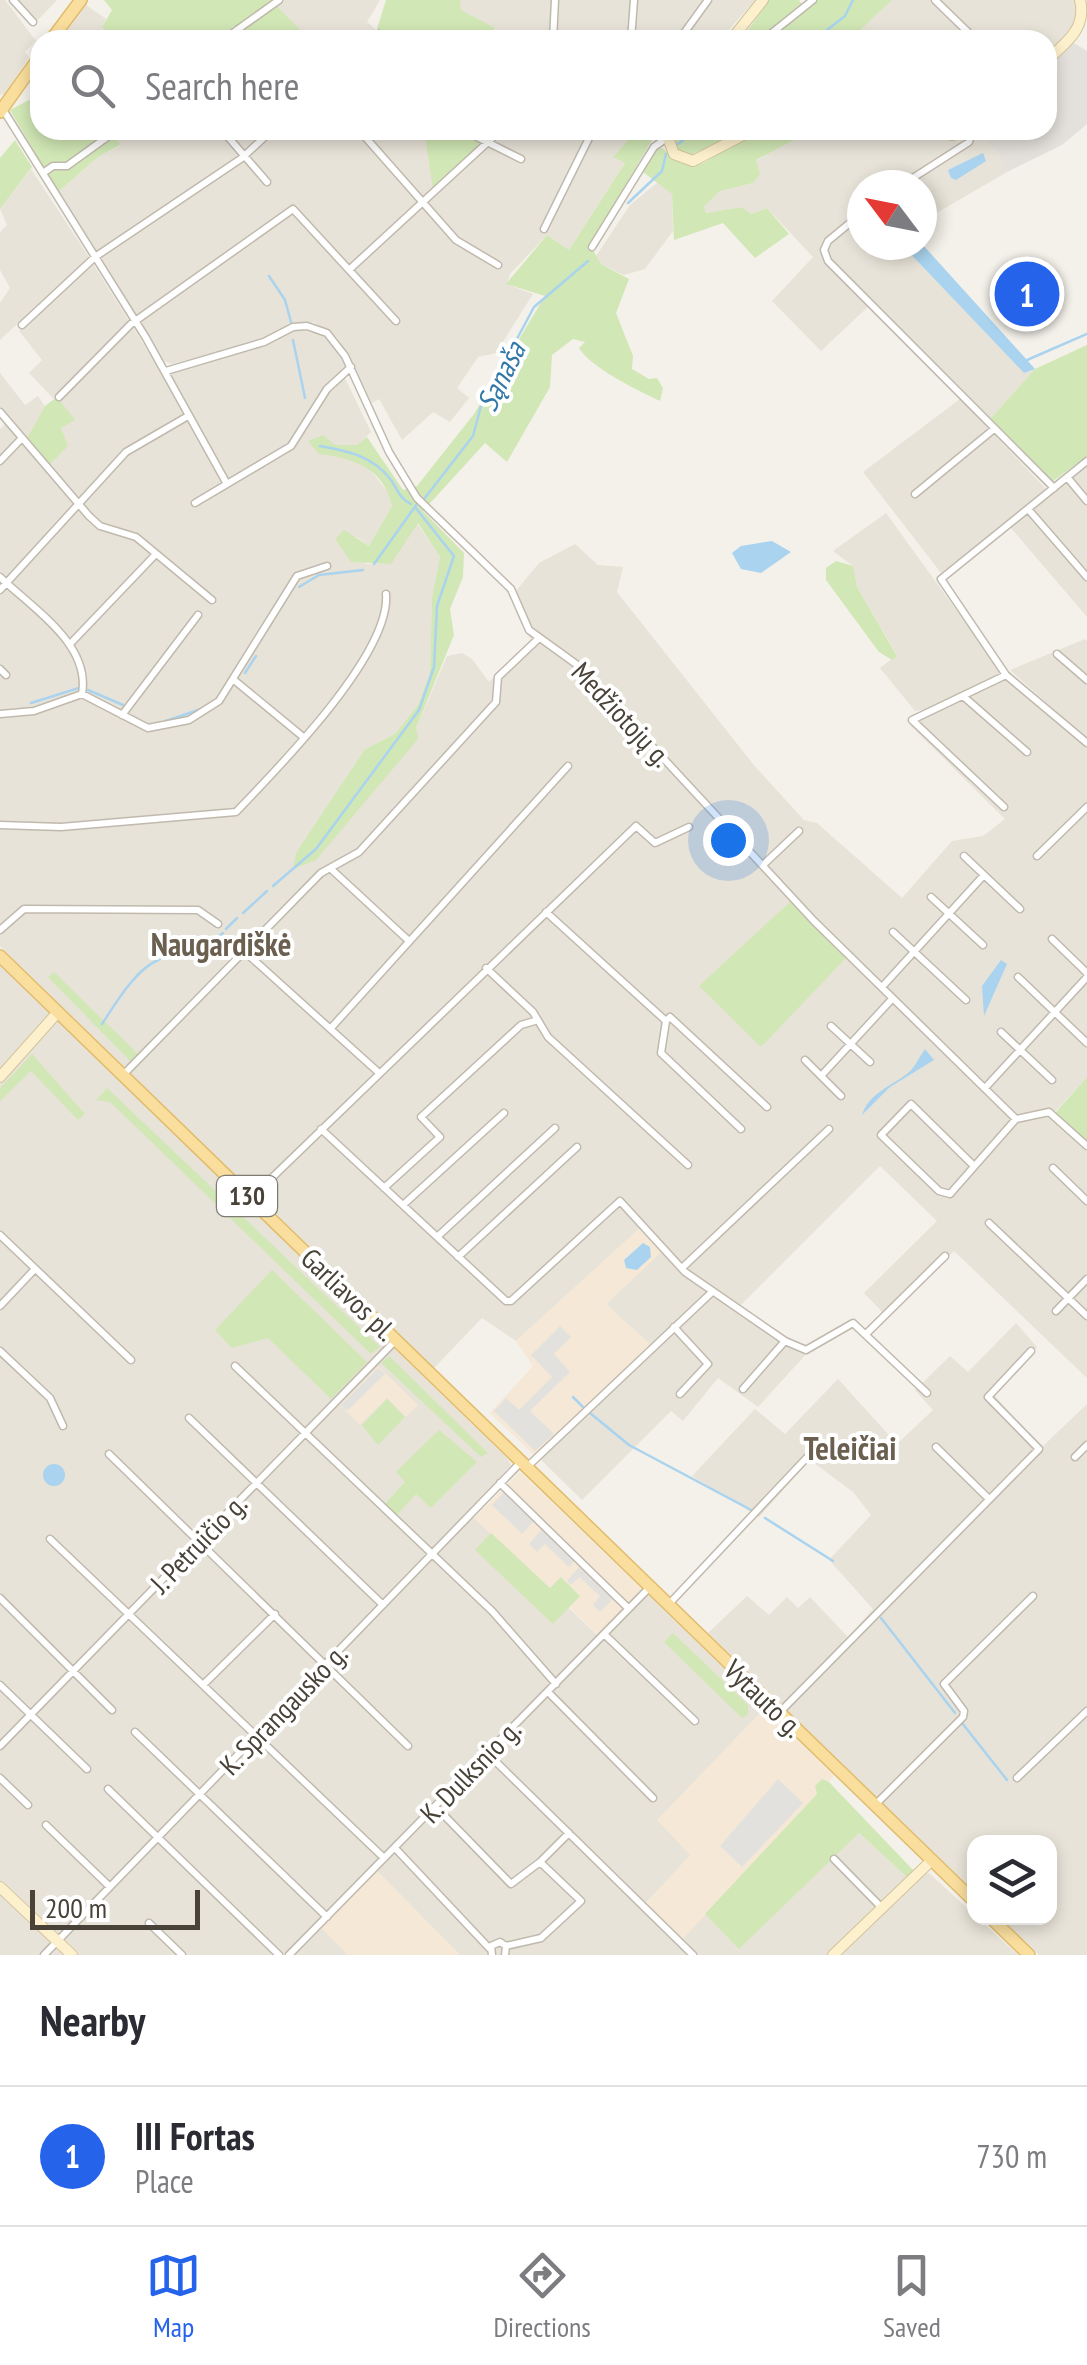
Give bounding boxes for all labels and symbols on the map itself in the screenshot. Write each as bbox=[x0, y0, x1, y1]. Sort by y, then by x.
north arrow bbox=[847, 170, 937, 260]
pin: 1 bbox=[994, 256, 1060, 332]
water label: Sąnaša bbox=[467, 333, 534, 417]
street label: Medžiotojų g. bbox=[564, 654, 680, 774]
your location bbox=[703, 815, 754, 866]
district label: Naugardiškė bbox=[151, 923, 291, 965]
road number: 130 bbox=[217, 1176, 277, 1216]
street label: Garliavos pl. bbox=[294, 1240, 404, 1348]
district label: Teleičiai bbox=[804, 1427, 897, 1469]
street label: J. Petruičio g. bbox=[141, 1486, 254, 1601]
street label: K. Sprangausko g. bbox=[211, 1635, 355, 1783]
street label: Vytauto g. bbox=[716, 1650, 812, 1745]
street label: K. Dulksnio g. bbox=[412, 1711, 528, 1831]
scale bar bbox=[30, 1885, 200, 1930]

